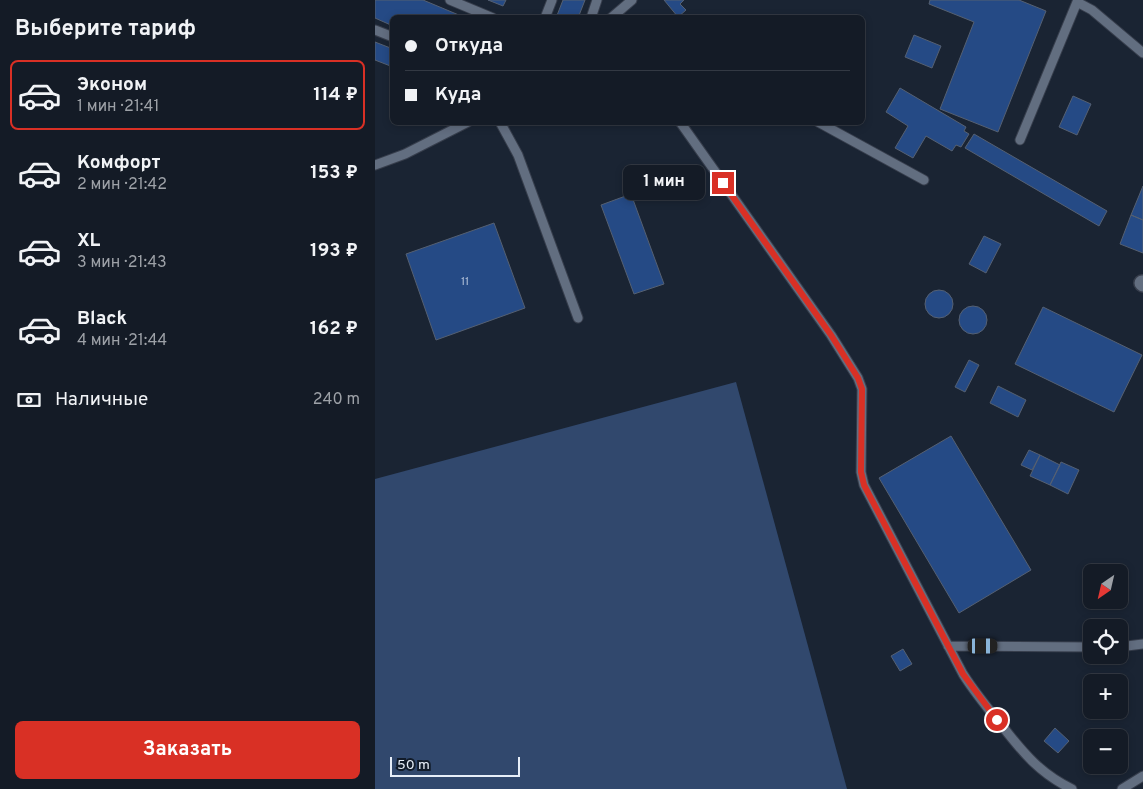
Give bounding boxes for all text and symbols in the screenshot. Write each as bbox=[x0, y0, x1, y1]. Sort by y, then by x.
text: Выберите тариф bbox=[15, 16, 196, 43]
text: Откуда bbox=[435, 34, 503, 58]
icon: car bbox=[17, 73, 62, 118]
text: Эконом bbox=[77, 73, 147, 97]
text: 114 ₽ bbox=[313, 83, 358, 107]
text: Куда bbox=[435, 83, 481, 107]
text: 1 мин · 21:41 bbox=[77, 97, 159, 117]
icon: car bbox=[17, 151, 62, 196]
text: Комфорт bbox=[77, 151, 160, 175]
text: 153 ₽ bbox=[310, 161, 358, 185]
callout: 1 мин bbox=[623, 166, 705, 200]
text: 1 мин bbox=[643, 172, 685, 192]
route end bbox=[712, 172, 734, 194]
text: 2 мин · 21:42 bbox=[77, 175, 167, 195]
icon: car bbox=[17, 229, 62, 274]
text: XL bbox=[77, 229, 100, 253]
text: 193 ₽ bbox=[310, 239, 358, 263]
text: 3 мин · 21:43 bbox=[77, 253, 167, 273]
house number: 11 bbox=[461, 275, 469, 289]
icon: car bbox=[17, 307, 62, 352]
text: Black bbox=[77, 307, 127, 331]
text: 162 ₽ bbox=[310, 317, 358, 341]
text: 4 мин · 21:44 bbox=[77, 331, 167, 351]
icon: cash bbox=[15, 386, 43, 414]
text: Наличные bbox=[55, 388, 148, 412]
text: 240 m bbox=[313, 390, 360, 410]
north arrow bbox=[1083, 564, 1127, 609]
map controls bbox=[1083, 564, 1128, 774]
button: locate bbox=[1083, 619, 1128, 664]
car bbox=[968, 639, 998, 654]
button: + bbox=[1083, 674, 1128, 719]
route start bbox=[986, 709, 1008, 731]
button: Заказать bbox=[15, 721, 360, 779]
button: − bbox=[1083, 729, 1128, 774]
scale bar bbox=[390, 754, 520, 777]
text: 50 m bbox=[397, 757, 430, 774]

